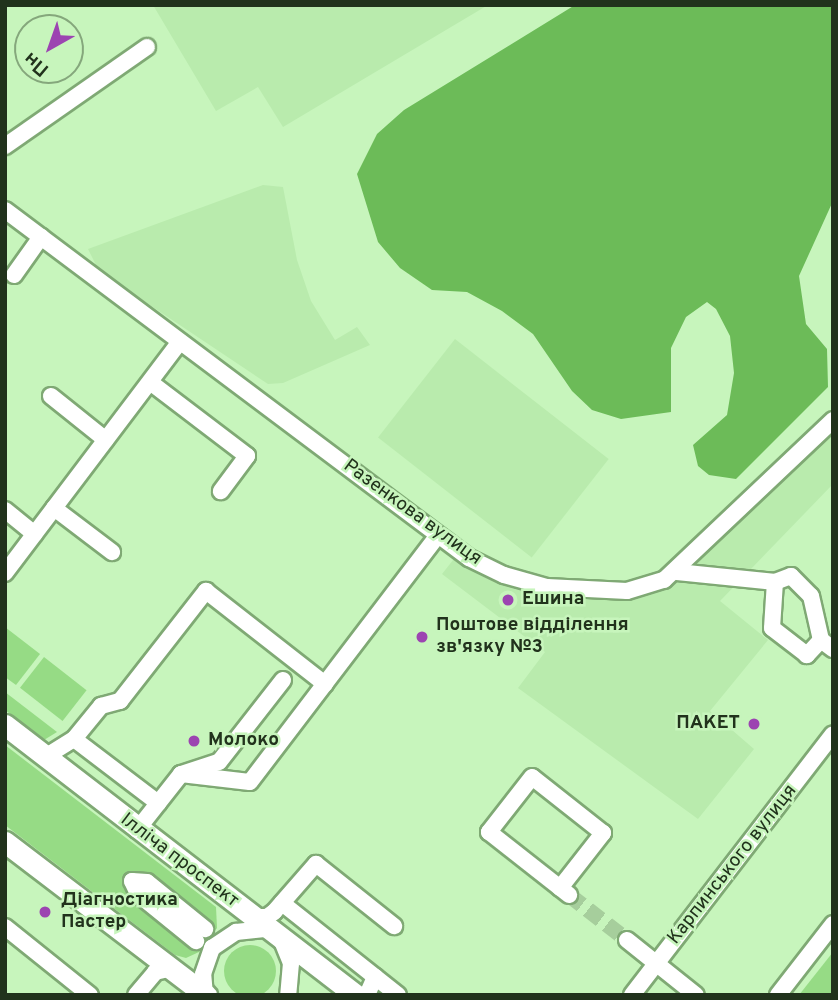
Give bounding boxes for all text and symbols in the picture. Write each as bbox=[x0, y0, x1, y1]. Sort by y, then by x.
north arrow bbox=[14, 14, 84, 84]
text: Пн bbox=[19, 46, 54, 81]
street label: Разенкова вулиця bbox=[338, 455, 486, 571]
place label: Ешина bbox=[522, 589, 584, 611]
marker: Ешина bbox=[500, 592, 516, 608]
place label: Поштове відділення зв'язку №3 bbox=[436, 615, 629, 659]
marker: Поштове відділення зв'язку №3 bbox=[414, 629, 430, 645]
place label: ПАКЕТ bbox=[676, 713, 740, 735]
marker: ПАКЕТ bbox=[746, 716, 762, 732]
place label: Молоко bbox=[208, 730, 279, 752]
marker: Молоко bbox=[186, 733, 202, 749]
street label: Карпинського вулиця bbox=[663, 781, 803, 949]
street label: Ілліча проспект bbox=[115, 809, 243, 913]
place label: Діагностика Пастер bbox=[61, 890, 178, 934]
marker: Діагностика Пастер bbox=[35, 902, 55, 922]

